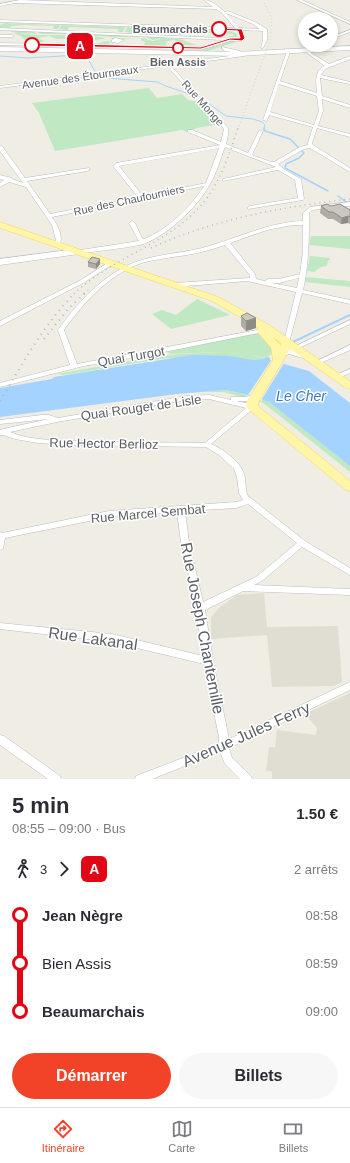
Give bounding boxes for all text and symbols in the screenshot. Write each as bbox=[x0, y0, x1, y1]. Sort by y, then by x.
map controls bbox=[298, 12, 338, 52]
button: layers bbox=[298, 12, 338, 52]
marker: Beaumarchais bbox=[211, 21, 227, 37]
place label: Beaumarchais bbox=[133, 23, 208, 35]
line badge: A bbox=[67, 33, 93, 59]
unlabelled marker bbox=[24, 37, 40, 53]
text: A bbox=[75, 38, 85, 54]
marker: Bien Assis bbox=[172, 42, 184, 54]
place label: Bien Assis bbox=[150, 56, 206, 68]
street label: Avenue des Étourneaux bbox=[21, 63, 139, 91]
street label: Rue Monge bbox=[180, 78, 226, 128]
street label: Rue des Chaufourniers bbox=[72, 182, 186, 218]
street label: Quai Turgot bbox=[96, 343, 166, 370]
water label: Le Cher bbox=[276, 388, 327, 404]
street label: Quai Rouget de Lisle bbox=[80, 392, 202, 423]
street label: Rue Hector Berlioz bbox=[49, 435, 159, 452]
street label: Rue Marcel Sembat bbox=[90, 501, 206, 526]
street label: Rue Joseph Chantemille bbox=[178, 541, 228, 715]
street label: Rue Lakanal bbox=[47, 624, 139, 653]
street label: Avenue Jules Ferry bbox=[180, 699, 312, 770]
text: 5 min bbox=[12, 793, 69, 818]
text: 1.50 € bbox=[296, 805, 338, 822]
text: 08:55 – 09:00 · Bus bbox=[12, 821, 125, 836]
icon: walk bbox=[12, 858, 34, 880]
icon: forward bbox=[53, 858, 75, 880]
text: A bbox=[89, 861, 99, 877]
text: 3 bbox=[40, 862, 47, 877]
text: 2 arrêts bbox=[294, 862, 338, 877]
text: Jean Nègre bbox=[42, 907, 123, 924]
text: 08:58 bbox=[305, 908, 338, 923]
text: Bien Assis bbox=[42, 955, 111, 972]
text: 08:59 bbox=[305, 956, 338, 971]
text: Beaumarchais bbox=[42, 1003, 145, 1020]
text: 09:00 bbox=[305, 1004, 338, 1019]
button: Démarrer bbox=[12, 1053, 171, 1099]
button: Billets bbox=[179, 1053, 338, 1099]
tab: Itinéraire bbox=[42, 1118, 85, 1154]
tab: Carte bbox=[168, 1118, 195, 1154]
tab: Billets bbox=[279, 1118, 308, 1154]

